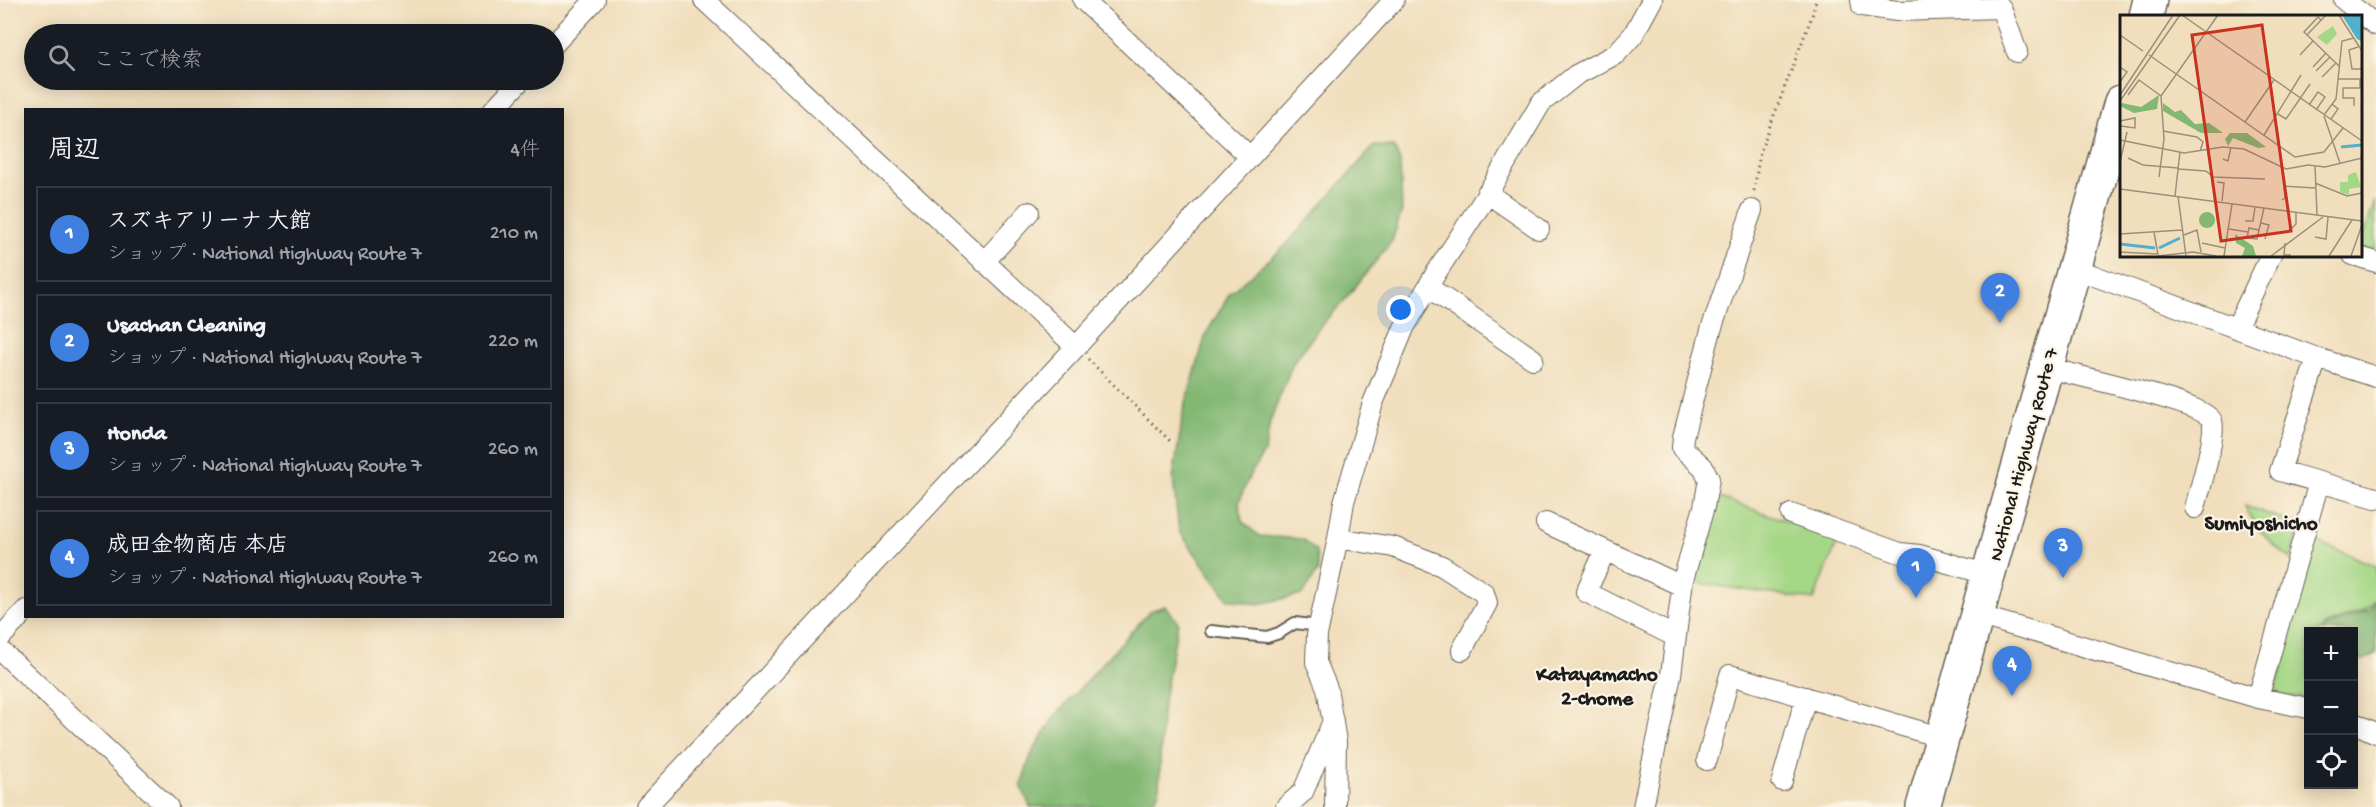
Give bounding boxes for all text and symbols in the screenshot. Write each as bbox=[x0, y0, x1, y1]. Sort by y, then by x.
inset map bbox=[2120, 15, 2361, 256]
search box bbox=[24, 24, 564, 90]
icon: search bbox=[45, 41, 78, 74]
text: ここで検索 bbox=[93, 49, 203, 75]
text: 周辺 bbox=[48, 137, 100, 168]
text: 4件 bbox=[511, 140, 540, 163]
text: スズキアリーナ 大館 bbox=[107, 210, 311, 236]
text: 1 bbox=[65, 223, 74, 246]
text: 210 m bbox=[490, 223, 538, 246]
text: ショップ · National Highway Route 7 bbox=[107, 244, 422, 267]
pin: 2 bbox=[1980, 274, 2020, 323]
your location bbox=[1386, 295, 1415, 324]
text: Usachan Cleaning bbox=[107, 314, 266, 340]
text: 2 bbox=[65, 331, 74, 354]
text: 220 m bbox=[488, 331, 538, 354]
street label: National Highway Route 7 bbox=[1986, 345, 2065, 564]
text: ショップ · National Highway Route 7 bbox=[107, 348, 422, 371]
text: Honda bbox=[107, 422, 167, 448]
text: 3 bbox=[64, 439, 75, 462]
text: 260 m bbox=[488, 439, 538, 462]
text: ショップ · National Highway Route 7 bbox=[107, 456, 422, 479]
district label: Sumiyoshicho bbox=[2204, 513, 2318, 538]
pin: 3 bbox=[2044, 528, 2082, 578]
text: 成田金物商店 本店 bbox=[107, 534, 288, 560]
text: 4 bbox=[65, 547, 74, 570]
text: 260 m bbox=[488, 547, 538, 570]
pin: 1 bbox=[1896, 548, 1936, 598]
text: ショップ · National Highway Route 7 bbox=[107, 568, 422, 591]
map controls bbox=[2304, 627, 2358, 789]
button: + bbox=[2304, 627, 2358, 681]
pin: 4 bbox=[1992, 646, 2032, 696]
district label: Katayamacho 2-chome bbox=[1535, 664, 1658, 713]
button: − bbox=[2304, 681, 2358, 735]
button: locate bbox=[2304, 735, 2358, 789]

